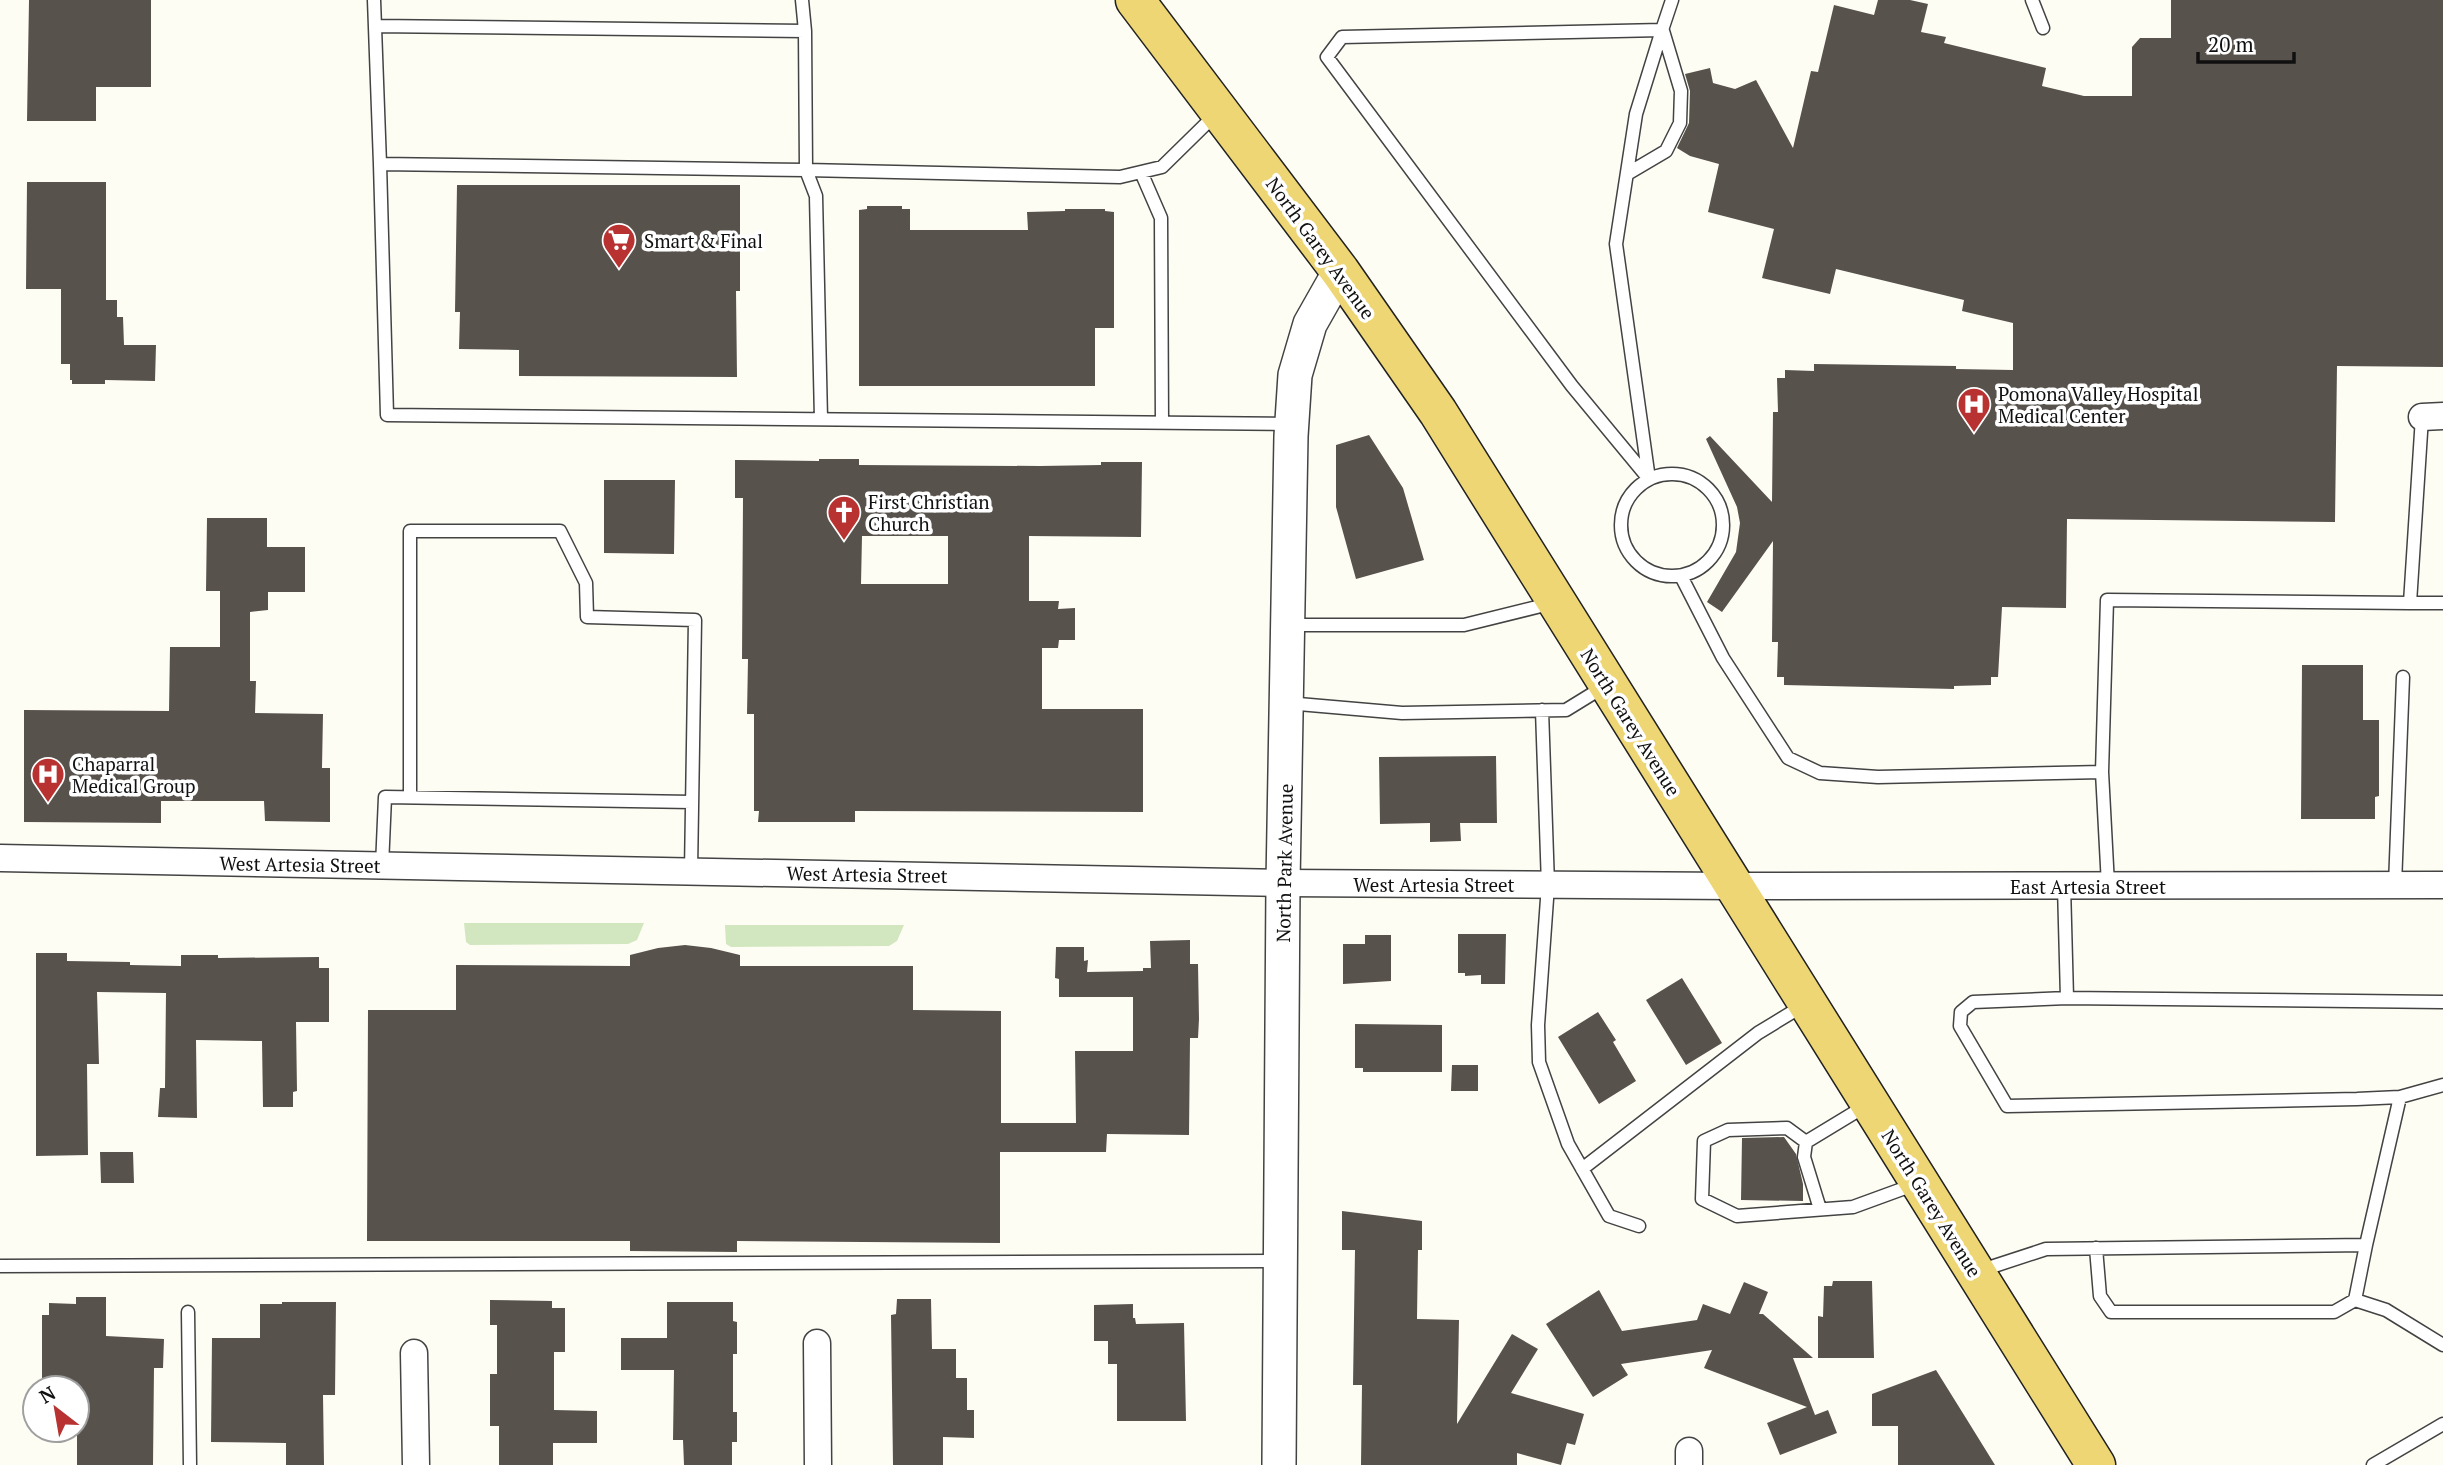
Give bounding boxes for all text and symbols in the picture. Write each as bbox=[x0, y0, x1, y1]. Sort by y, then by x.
scale bar bbox=[2198, 21, 2294, 65]
text: 20 m bbox=[2208, 30, 2254, 58]
street label: North Garey Avenue bbox=[1261, 172, 1381, 324]
supermarket icon: Smart & Final bbox=[600, 221, 638, 270]
place label: Smart & Final bbox=[644, 228, 763, 253]
place label: Pomona Valley Hospital Medical Center bbox=[1998, 381, 2198, 428]
hospital icon: Pomona Valley Hospital Medical Center bbox=[1955, 385, 1993, 434]
place label: First Christian Church bbox=[868, 489, 990, 536]
church icon: First Christian Church bbox=[825, 493, 863, 542]
street label: North Garey Avenue bbox=[1575, 643, 1687, 801]
place label: Chaparral Medical Group bbox=[72, 751, 196, 798]
hospital icon: Chaparral Medical Group bbox=[29, 755, 67, 804]
street label: North Park Avenue bbox=[1270, 783, 1298, 943]
street label: West Artesia Street bbox=[219, 850, 381, 878]
street label: West Artesia Street bbox=[786, 860, 948, 888]
street label: West Artesia Street bbox=[1353, 872, 1515, 897]
street label: East Artesia Street bbox=[2010, 874, 2166, 899]
street label: North Garey Avenue bbox=[1876, 1124, 1988, 1282]
north arrow bbox=[21, 1374, 91, 1444]
text: N bbox=[34, 1379, 60, 1408]

